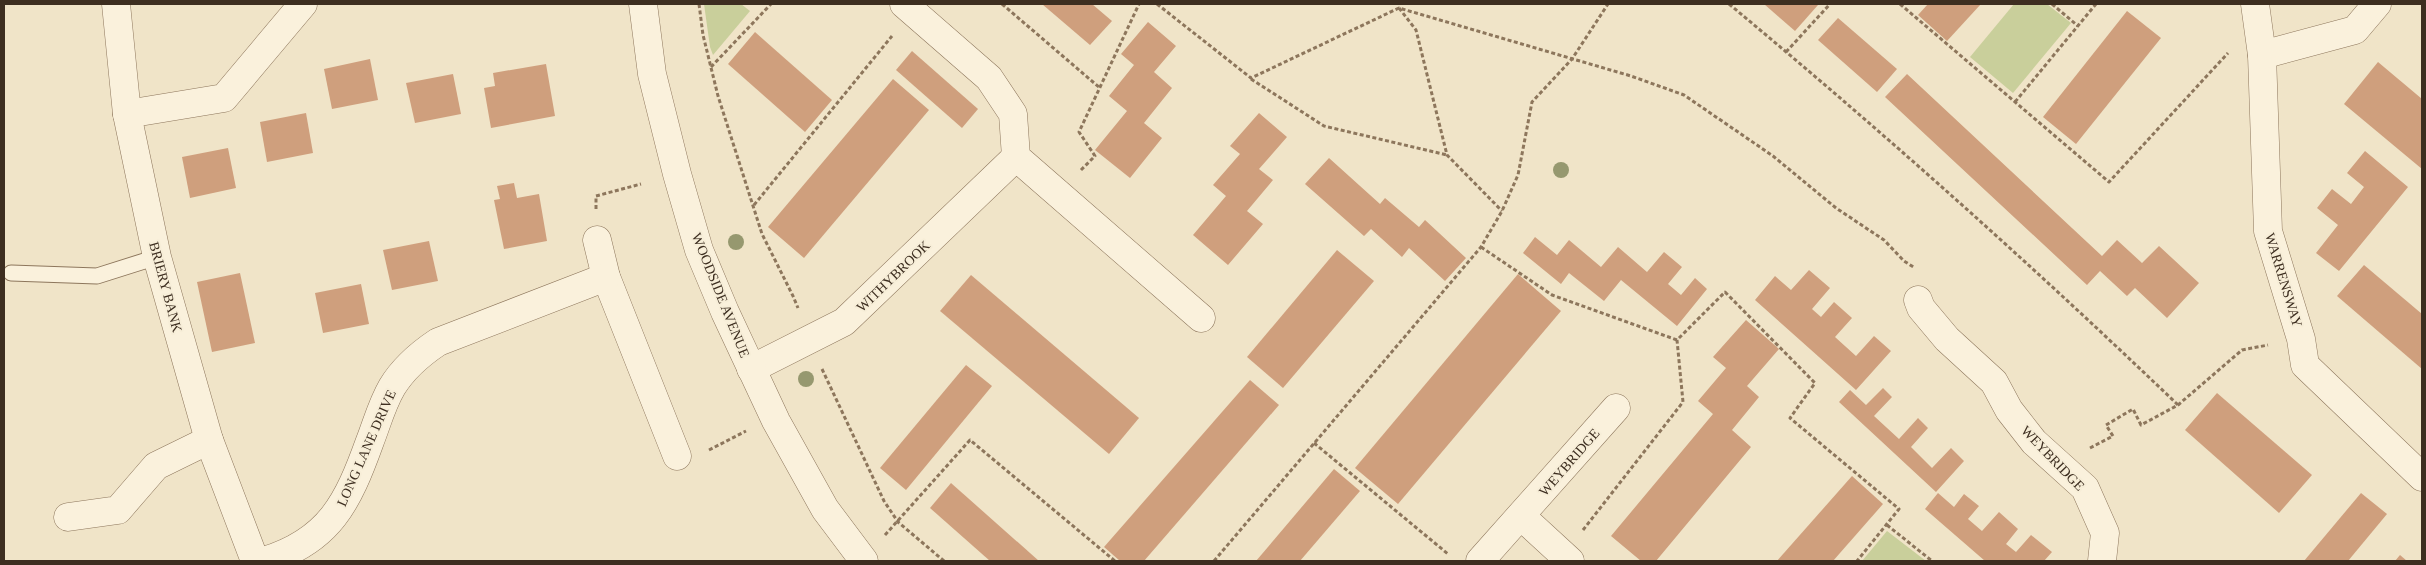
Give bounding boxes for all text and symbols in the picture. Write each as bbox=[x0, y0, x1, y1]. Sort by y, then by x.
street label: WOODSIDE AVENUE bbox=[689, 231, 752, 360]
street label: WARRENSWAY bbox=[2262, 231, 2305, 329]
street label: WITHYBROOK bbox=[854, 238, 933, 315]
street label: BRIERY BANK bbox=[146, 240, 185, 334]
street label: LONG LANE DRIVE bbox=[334, 388, 399, 509]
street label: WEYBRIDGE bbox=[2018, 423, 2087, 494]
street label: WEYBRIDGE bbox=[1536, 426, 1603, 499]

